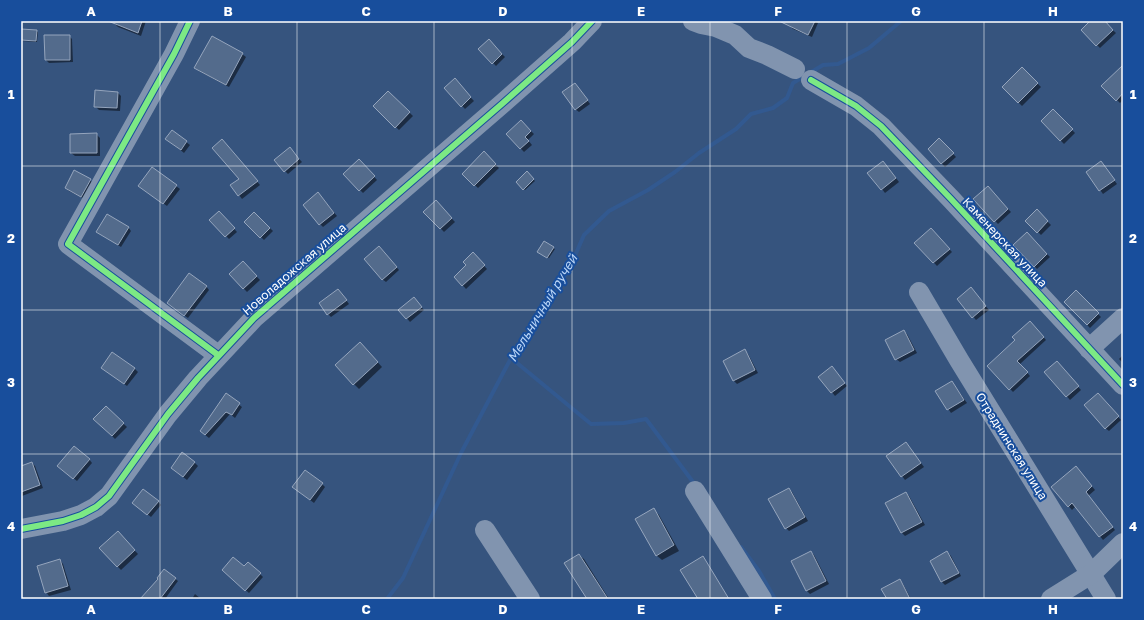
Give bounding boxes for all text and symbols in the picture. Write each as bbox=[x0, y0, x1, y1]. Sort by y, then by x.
text: A bbox=[86, 3, 96, 19]
text: B bbox=[223, 3, 233, 19]
text: C bbox=[361, 3, 371, 19]
text: D bbox=[498, 3, 508, 19]
text: E bbox=[637, 3, 645, 19]
text: F bbox=[774, 3, 782, 19]
text: G bbox=[911, 3, 921, 19]
text: H bbox=[1048, 3, 1058, 19]
text: 1 bbox=[8, 86, 15, 102]
text: 1 bbox=[1130, 86, 1137, 102]
street label: Каменерская улица bbox=[959, 194, 1051, 290]
street label: Новоладожская улица bbox=[239, 220, 349, 318]
text: 2 bbox=[7, 230, 15, 246]
text: 2 bbox=[1129, 230, 1137, 246]
water label: Мельничный ручей bbox=[504, 250, 581, 365]
text: 3 bbox=[7, 374, 15, 390]
text: 3 bbox=[1129, 374, 1137, 390]
street label: Отраднинская улица bbox=[973, 390, 1051, 502]
text: 4 bbox=[7, 518, 15, 534]
text: 4 bbox=[1129, 518, 1137, 534]
text: A bbox=[86, 601, 96, 617]
text: B bbox=[223, 601, 233, 617]
text: C bbox=[361, 601, 371, 617]
text: D bbox=[498, 601, 508, 617]
text: E bbox=[637, 601, 645, 617]
text: F bbox=[774, 601, 782, 617]
text: G bbox=[911, 601, 921, 617]
text: H bbox=[1048, 601, 1058, 617]

